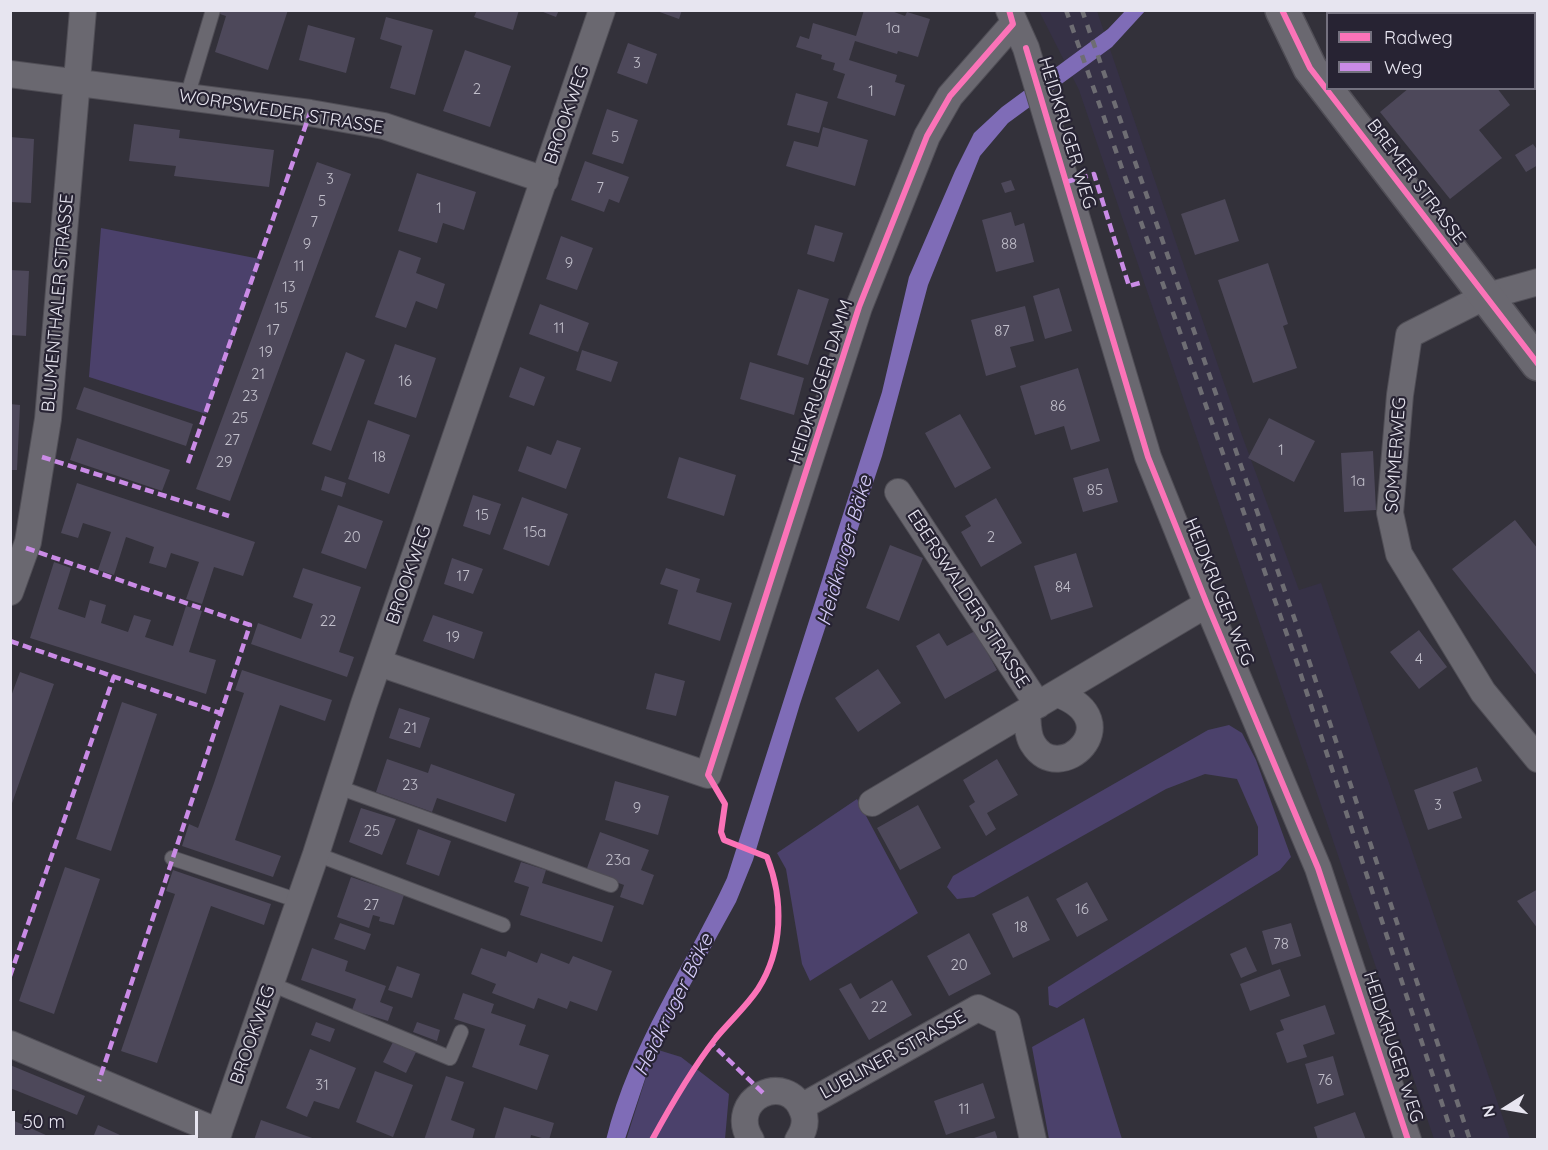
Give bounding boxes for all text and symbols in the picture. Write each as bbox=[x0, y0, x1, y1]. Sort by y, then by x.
legend bbox=[1326, 12, 1536, 90]
house number: 1a bbox=[886, 19, 900, 37]
text: Radweg bbox=[1384, 26, 1453, 49]
house number: 3 bbox=[633, 54, 641, 72]
street label: HEIDKRUGER WEG bbox=[1034, 55, 1100, 211]
text: Weg bbox=[1384, 56, 1422, 79]
street label: BROOKWEG bbox=[540, 63, 594, 167]
house number: 2 bbox=[473, 80, 481, 98]
house number: 1 bbox=[868, 82, 874, 100]
street label: WORPSWEDER STRASSE bbox=[177, 85, 385, 139]
street label: BREMER STRASSE bbox=[1362, 115, 1470, 249]
house number: 5 bbox=[611, 128, 619, 146]
house number: 3 bbox=[326, 170, 334, 188]
house number: 7 bbox=[596, 179, 604, 197]
house number: 5 bbox=[318, 192, 326, 210]
street label: BLUMENTHALER STRASSE bbox=[38, 193, 78, 413]
house number: 1 bbox=[436, 199, 442, 217]
house number: 7 bbox=[310, 213, 318, 231]
house number: 9 bbox=[303, 235, 311, 253]
house number: 88 bbox=[1001, 235, 1017, 253]
house number: 9 bbox=[565, 254, 573, 272]
house number: 11 bbox=[293, 257, 305, 275]
house number: 13 bbox=[282, 278, 296, 296]
street label: HEIDKRUGER DAMM bbox=[784, 297, 858, 467]
house number: 15 bbox=[274, 299, 288, 317]
house number: 11 bbox=[553, 319, 565, 337]
house number: 17 bbox=[266, 321, 280, 339]
house number: 87 bbox=[994, 322, 1010, 340]
house number: 19 bbox=[259, 343, 273, 361]
house number: 21 bbox=[251, 365, 265, 383]
house number: 16 bbox=[398, 372, 412, 390]
house number: 23 bbox=[242, 387, 258, 405]
street label: SOMMERWEG bbox=[1381, 396, 1411, 514]
house number: 86 bbox=[1050, 397, 1066, 415]
house number: 25 bbox=[232, 409, 248, 427]
house number: 27 bbox=[224, 431, 240, 449]
house number: 1 bbox=[1278, 441, 1284, 459]
house number: 18 bbox=[372, 448, 386, 466]
house number: 29 bbox=[216, 453, 232, 471]
house number: 1a bbox=[1351, 472, 1365, 490]
water label: Heidkruger Bäke bbox=[812, 473, 878, 629]
house number: 85 bbox=[1087, 481, 1103, 499]
house number: 15 bbox=[475, 506, 489, 524]
street label: EBERSWALDER STRASSE bbox=[902, 506, 1034, 692]
street label: HEIDKRUGER WEG bbox=[1180, 515, 1258, 669]
street label: BROOKWEG bbox=[382, 523, 436, 627]
house number: 15a bbox=[524, 523, 546, 541]
house number: 20 bbox=[343, 528, 361, 546]
house number: 2 bbox=[987, 528, 995, 546]
house number: 17 bbox=[456, 567, 470, 585]
house number: 84 bbox=[1055, 578, 1071, 596]
house number: 22 bbox=[320, 612, 336, 630]
house number: 19 bbox=[446, 628, 460, 646]
house number: 4 bbox=[1415, 650, 1423, 668]
house number: 21 bbox=[403, 719, 417, 737]
house number: 23 bbox=[402, 776, 418, 794]
house number: 3 bbox=[1434, 796, 1442, 814]
house number: 9 bbox=[633, 799, 641, 817]
house number: 25 bbox=[364, 822, 380, 840]
house number: 23a bbox=[605, 851, 631, 869]
house number: 27 bbox=[363, 896, 379, 914]
house number: 16 bbox=[1075, 900, 1089, 918]
house number: 18 bbox=[1014, 918, 1028, 936]
water label: Heidkruger Bäke bbox=[629, 930, 719, 1080]
house number: 78 bbox=[1273, 935, 1289, 953]
house number: 20 bbox=[950, 956, 968, 974]
street label: HEIDKRUGER WEG bbox=[1358, 969, 1428, 1125]
street label: BROOKWEG bbox=[226, 983, 280, 1087]
house number: 22 bbox=[871, 998, 887, 1016]
street label: LUBLINER STRASSE bbox=[816, 1006, 970, 1104]
house number: 76 bbox=[1317, 1071, 1333, 1089]
house number: 31 bbox=[315, 1076, 329, 1094]
north arrow bbox=[1476, 1078, 1536, 1138]
scale bar bbox=[15, 1099, 201, 1137]
house number: 11 bbox=[958, 1100, 970, 1118]
text: N bbox=[1477, 1104, 1499, 1119]
text: 50 m bbox=[23, 1110, 65, 1133]

